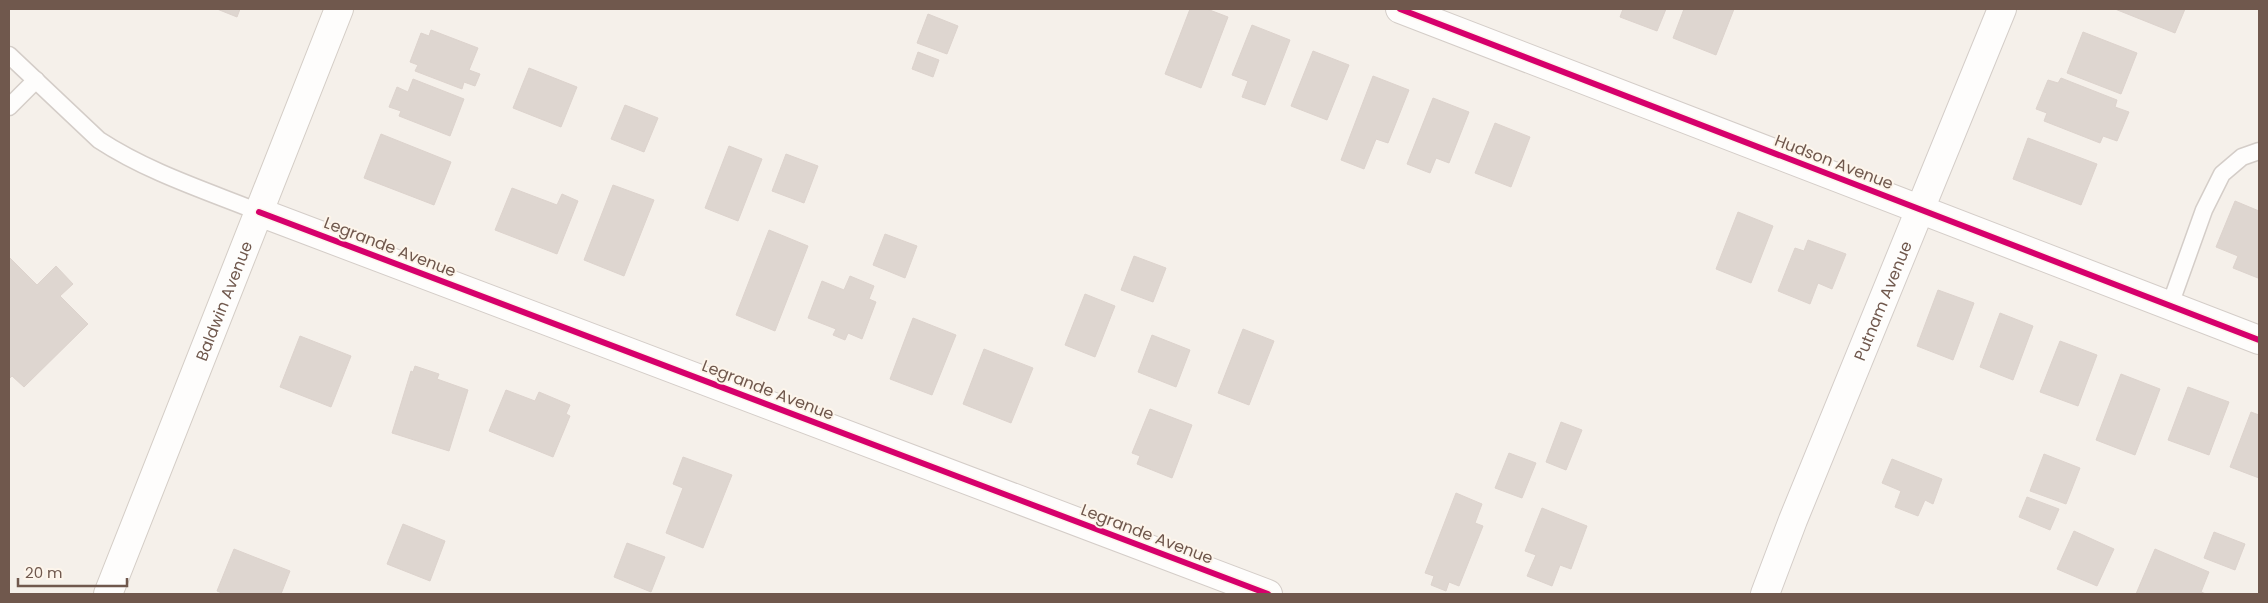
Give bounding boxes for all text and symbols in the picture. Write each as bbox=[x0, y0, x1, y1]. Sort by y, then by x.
street label: Hudson Avenue bbox=[1771, 129, 1897, 195]
street label: Legrande Avenue bbox=[321, 211, 459, 283]
street label: Putnam Avenue bbox=[1848, 237, 1917, 364]
street label: Baldwin Avenue bbox=[190, 238, 258, 364]
street label: Legrande Avenue bbox=[699, 354, 837, 426]
street label: Legrande Avenue bbox=[1078, 498, 1216, 570]
scale bar bbox=[18, 556, 126, 588]
text: 20 m bbox=[25, 562, 63, 583]

